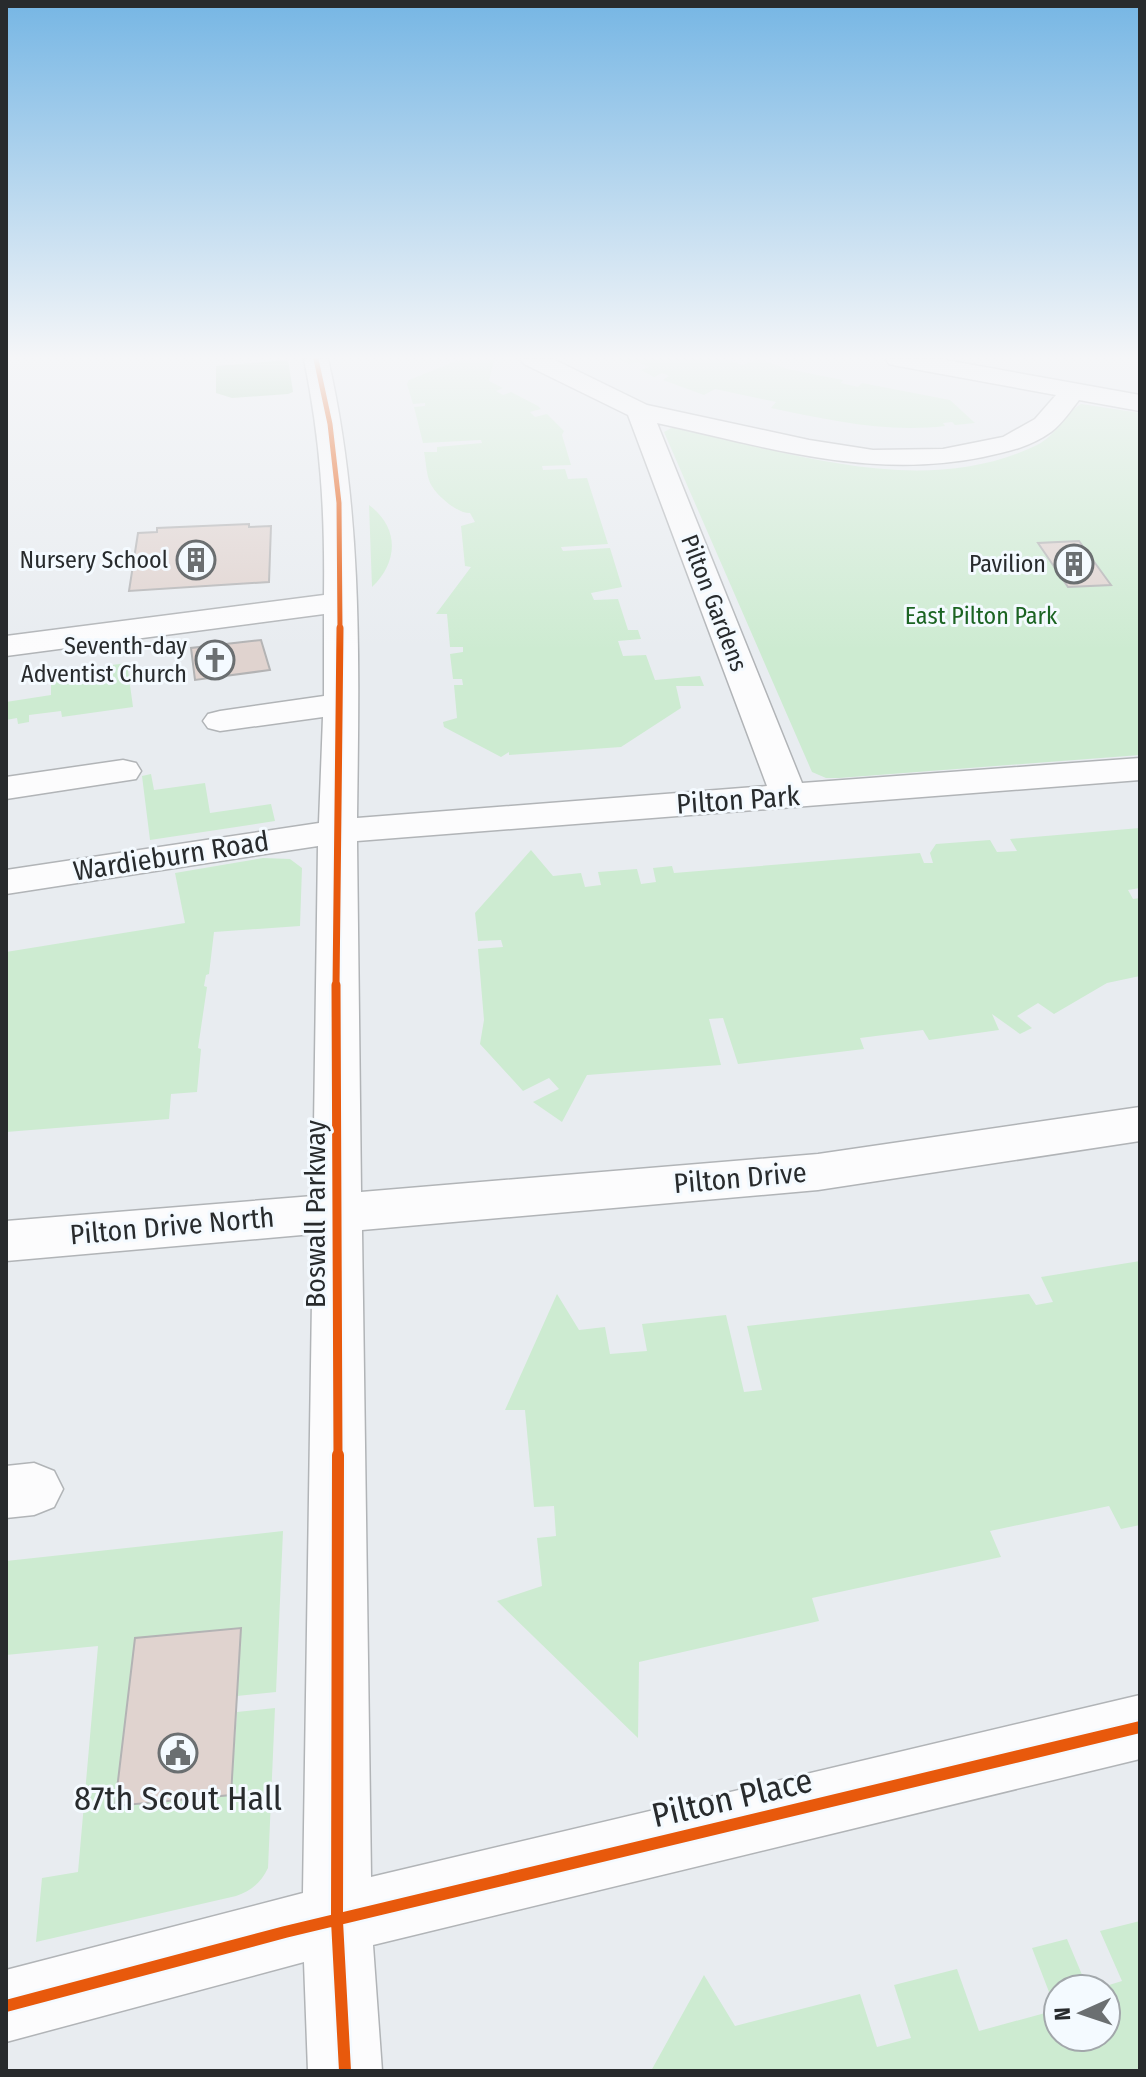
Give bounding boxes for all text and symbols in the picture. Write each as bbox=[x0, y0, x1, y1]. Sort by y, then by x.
street label: Pilton Gardens bbox=[675, 531, 753, 675]
building icon: Nursery School bbox=[175, 539, 217, 581]
building icon: Pavilion bbox=[1053, 543, 1095, 585]
place label: Nursery School bbox=[20, 546, 168, 574]
place label: Pavilion bbox=[969, 550, 1046, 578]
park label: East Pilton Park bbox=[905, 602, 1058, 630]
place label: Seventh-day Adventist Church bbox=[21, 632, 187, 688]
church icon: Seventh-day Adventist Church bbox=[194, 639, 236, 681]
street label: Pilton Park bbox=[675, 779, 802, 821]
street label: Wardieburn Road bbox=[71, 824, 271, 888]
street label: Boswall Parkway bbox=[299, 1119, 332, 1308]
street label: Pilton Drive bbox=[672, 1156, 808, 1200]
street label: Pilton Drive North bbox=[68, 1201, 276, 1251]
public building icon: 87th Scout Hall bbox=[157, 1732, 199, 1774]
street label: Pilton Place bbox=[648, 1760, 816, 1836]
place label: 87th Scout Hall bbox=[74, 1778, 282, 1819]
north arrow bbox=[1042, 1973, 1122, 2053]
text: N bbox=[1049, 2007, 1076, 2021]

